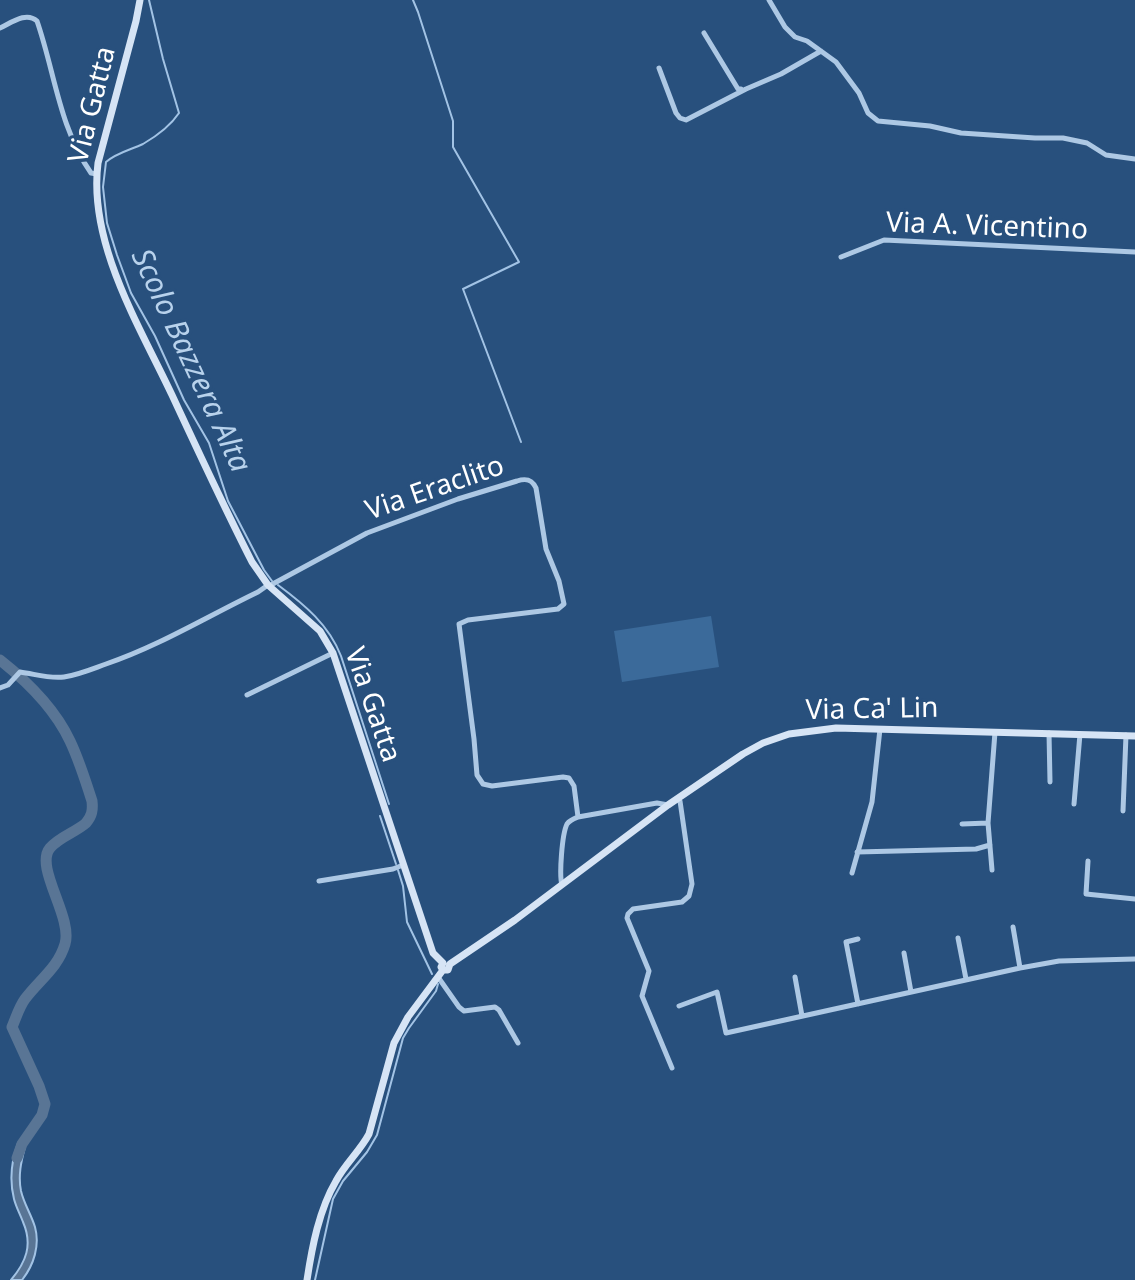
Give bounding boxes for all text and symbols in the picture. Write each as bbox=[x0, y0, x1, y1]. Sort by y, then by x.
street label: Via Gatta bbox=[62, 43, 124, 167]
street label: Via A. Vicentino bbox=[886, 207, 1088, 247]
water label: Scolo Bazzera Alta bbox=[122, 243, 258, 479]
street label: Via Eraclito bbox=[361, 450, 509, 528]
street label: Via Gatta bbox=[337, 643, 407, 767]
street label: Via Ca' Lin bbox=[805, 692, 939, 728]

